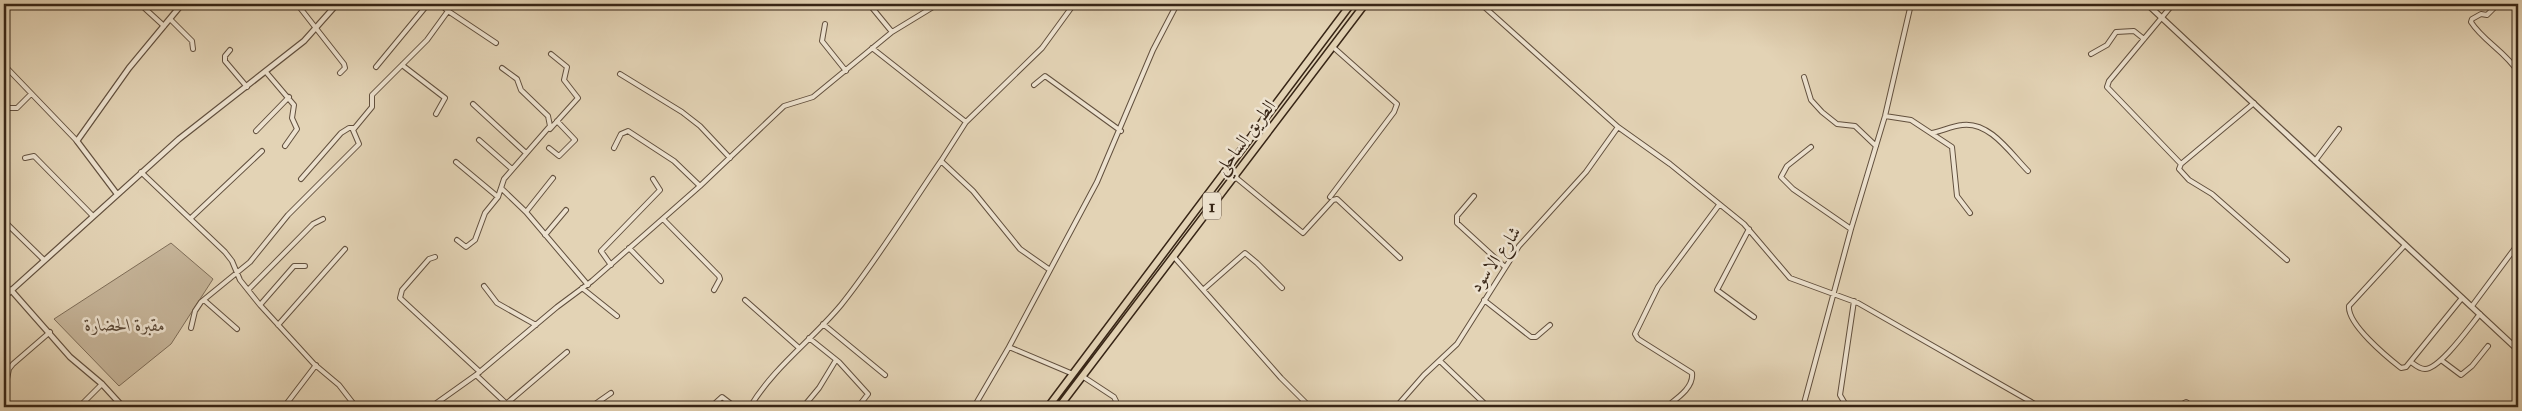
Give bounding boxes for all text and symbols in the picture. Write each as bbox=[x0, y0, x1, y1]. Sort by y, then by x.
street label: الطريق الساحلي bbox=[1210, 95, 1285, 182]
road number: 1 bbox=[1203, 192, 1221, 220]
street label: شارع الاسود bbox=[1464, 222, 1529, 298]
park label: مقبرة الحضارة bbox=[84, 314, 165, 336]

